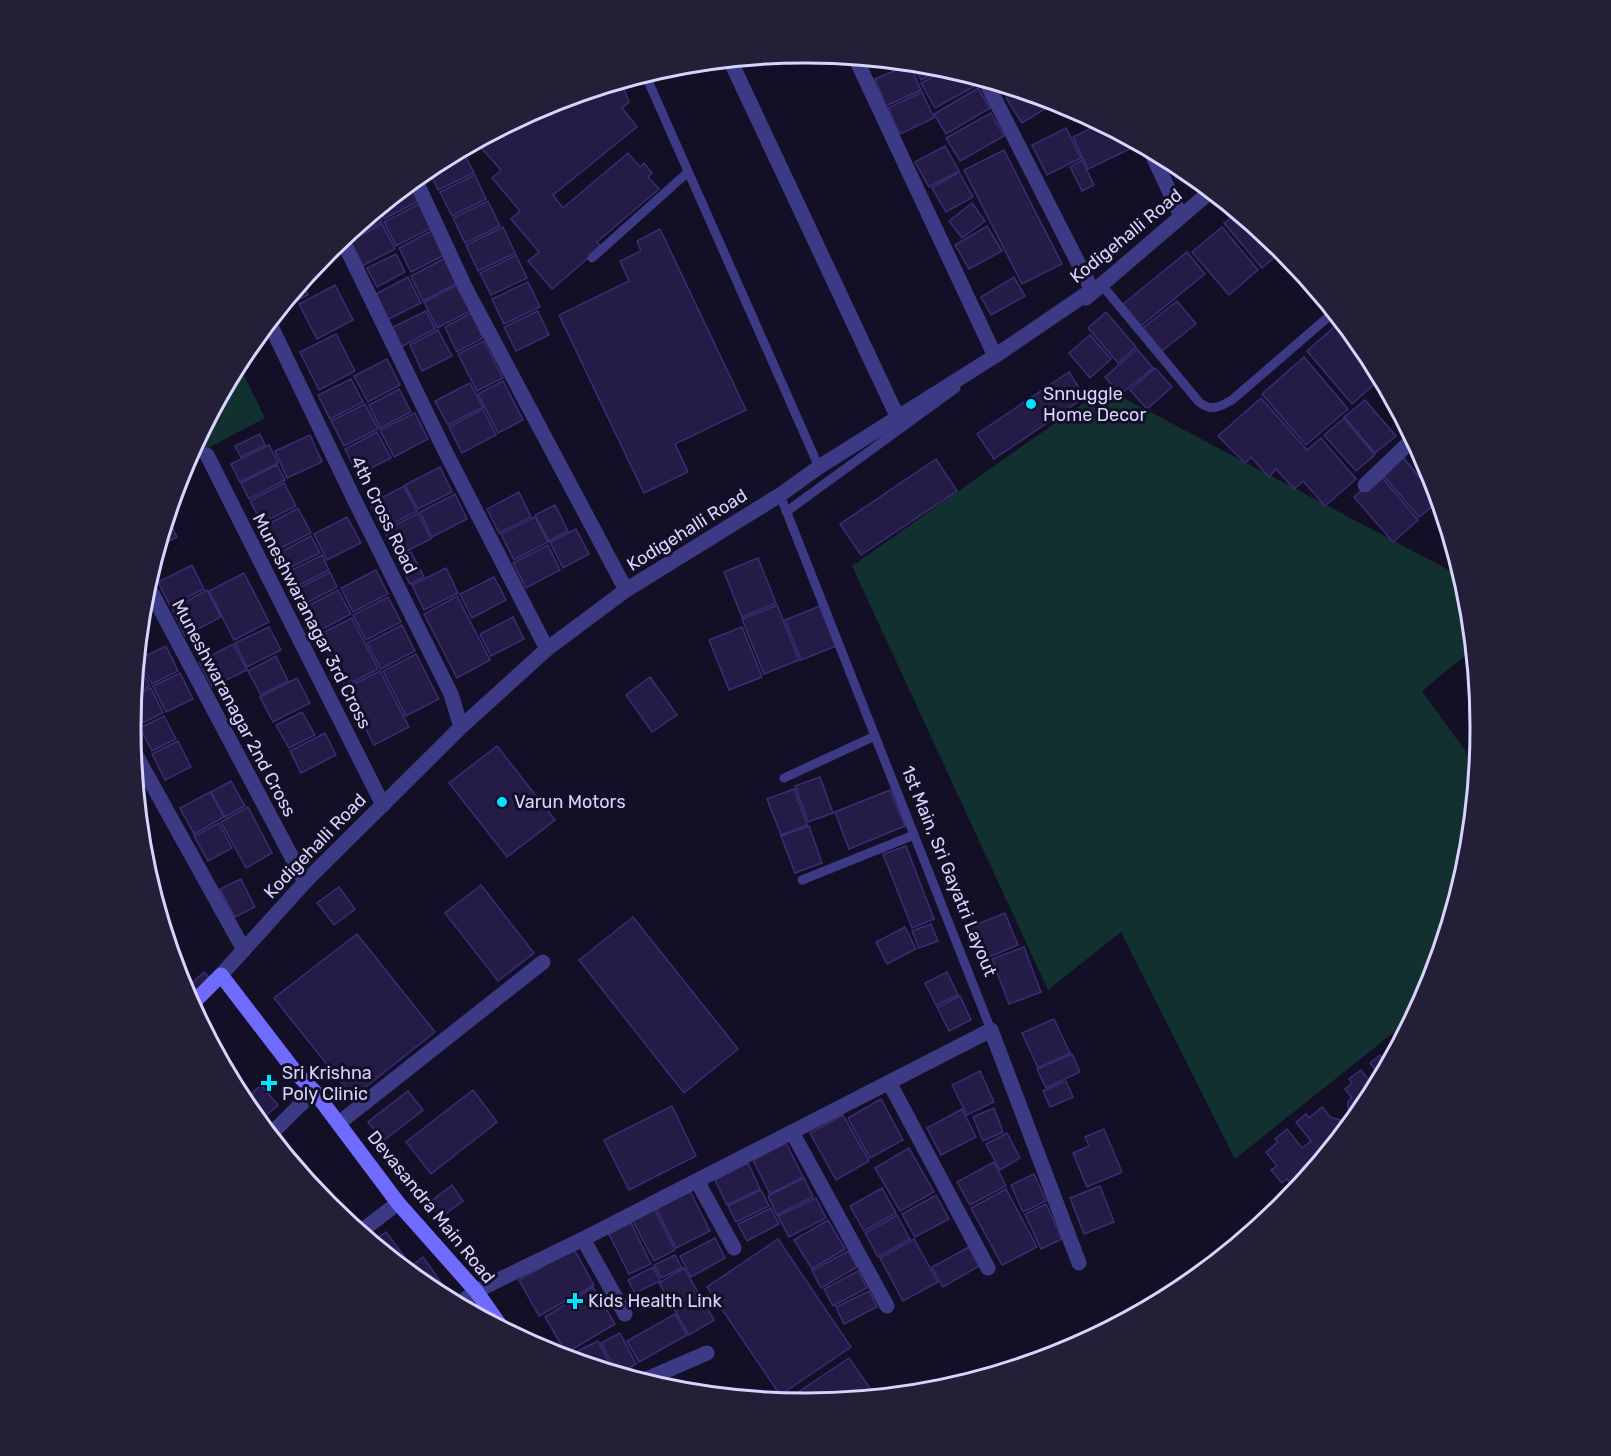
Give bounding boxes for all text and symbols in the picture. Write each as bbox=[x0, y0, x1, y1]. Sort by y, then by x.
street label: Kodigehalli Road bbox=[1066, 184, 1186, 288]
place label: Snnuggle Home Decor bbox=[1043, 383, 1146, 426]
marker: Snnuggle Home Decor bbox=[1024, 397, 1038, 411]
street label: 4th Cross Road bbox=[346, 453, 422, 577]
street label: Kodigehalli Road bbox=[623, 484, 751, 576]
street label: Muneshwaranagar 3rd Cross bbox=[248, 509, 376, 733]
street label: Muneshwaranagar 2nd Cross bbox=[167, 595, 301, 821]
street label: 1st Main, Sri Gayatri Layout bbox=[897, 762, 1001, 980]
street label: Kodigehalli Road bbox=[259, 789, 371, 903]
place label: Varun Motors bbox=[514, 791, 626, 813]
marker: Varun Motors bbox=[495, 795, 509, 809]
place label: Sri Krishna Poly Clinic bbox=[282, 1062, 372, 1105]
marker: Sri Krishna Poly Clinic bbox=[260, 1074, 278, 1092]
street label: Devasandra Main Road bbox=[363, 1126, 499, 1288]
place label: Kids Health Link bbox=[588, 1290, 723, 1312]
marker: Kids Health Link bbox=[566, 1292, 584, 1310]

